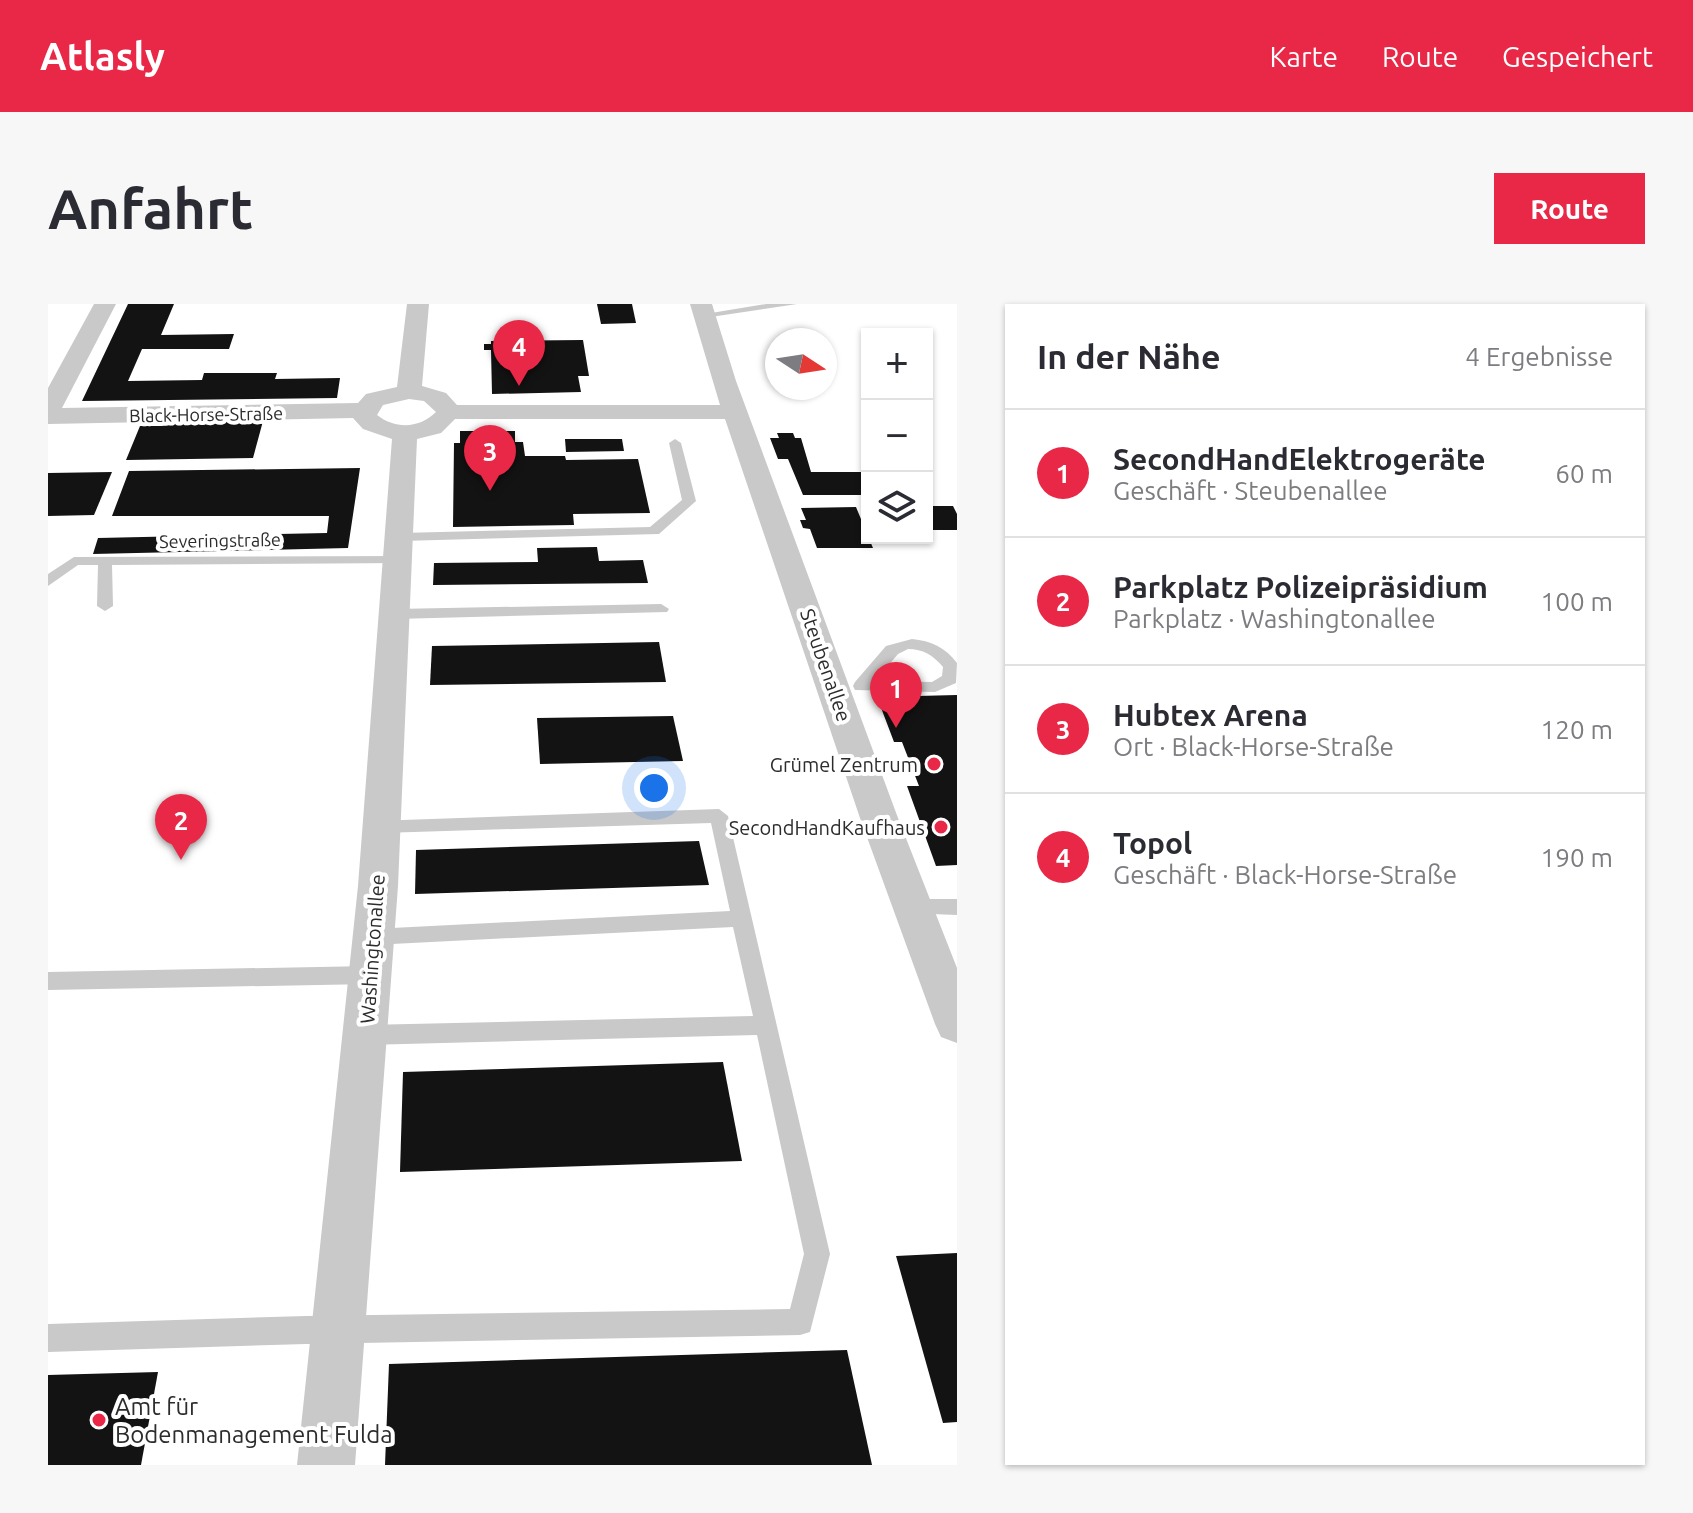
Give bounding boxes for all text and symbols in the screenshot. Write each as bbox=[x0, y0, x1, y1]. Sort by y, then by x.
text: Atlasly bbox=[40, 35, 165, 77]
text: Karte bbox=[1269, 41, 1338, 72]
text: Route bbox=[1382, 41, 1458, 72]
text: Gespeichert bbox=[1502, 41, 1653, 72]
button: Route bbox=[1494, 173, 1645, 244]
text: Anfahrt bbox=[48, 177, 253, 240]
pin: 4 bbox=[493, 320, 545, 386]
north arrow bbox=[765, 328, 837, 400]
map controls bbox=[861, 328, 933, 544]
button: + bbox=[861, 328, 933, 400]
text: In der Nähe bbox=[1037, 337, 1220, 375]
text: 4 Ergebnisse bbox=[1465, 342, 1613, 371]
button: − bbox=[861, 400, 933, 472]
street label: Black-Horse-Straße bbox=[129, 403, 283, 425]
pin: 3 bbox=[464, 425, 516, 491]
text: SecondHandElektrogeräte bbox=[1113, 442, 1486, 476]
text: 1 bbox=[1056, 459, 1070, 488]
text: 60 m bbox=[1555, 459, 1613, 488]
button: layers bbox=[861, 472, 933, 544]
text: Geschäft · Steubenallee bbox=[1113, 476, 1388, 505]
street label: Severingstraße bbox=[159, 529, 281, 551]
text: Parkplatz Polizeipräsidium bbox=[1113, 570, 1488, 604]
text: 2 bbox=[1056, 587, 1070, 616]
text: 100 m bbox=[1541, 587, 1613, 616]
text: Parkplatz · Washingtonallee bbox=[1113, 604, 1436, 633]
street label: Steubenallee bbox=[796, 606, 856, 724]
pin: 1 bbox=[870, 662, 922, 728]
text: Hubtex Arena bbox=[1113, 698, 1308, 732]
text: 3 bbox=[1056, 715, 1070, 744]
text: 120 m bbox=[1541, 715, 1613, 744]
text: Ort · Black-Horse-Straße bbox=[1113, 732, 1394, 761]
place label: Grümel Zentrum bbox=[770, 753, 918, 776]
marker: Grümel Zentrum bbox=[925, 755, 943, 773]
your location bbox=[634, 768, 674, 808]
pin: 2 bbox=[155, 794, 207, 860]
place label: SecondHandKaufhaus bbox=[729, 816, 925, 839]
marker: SecondHandKaufhaus bbox=[932, 818, 950, 836]
text: Topol bbox=[1113, 826, 1192, 860]
text: 4 bbox=[1056, 843, 1070, 872]
text: 190 m bbox=[1541, 843, 1613, 872]
text: Geschäft · Black-Horse-Straße bbox=[1113, 860, 1457, 889]
street label: Washingtonallee bbox=[355, 873, 389, 1025]
place label: Amt für Bodenmanagement Fulda bbox=[115, 1393, 393, 1448]
marker: Amt für Bodenmanagement Fulda bbox=[90, 1411, 108, 1429]

